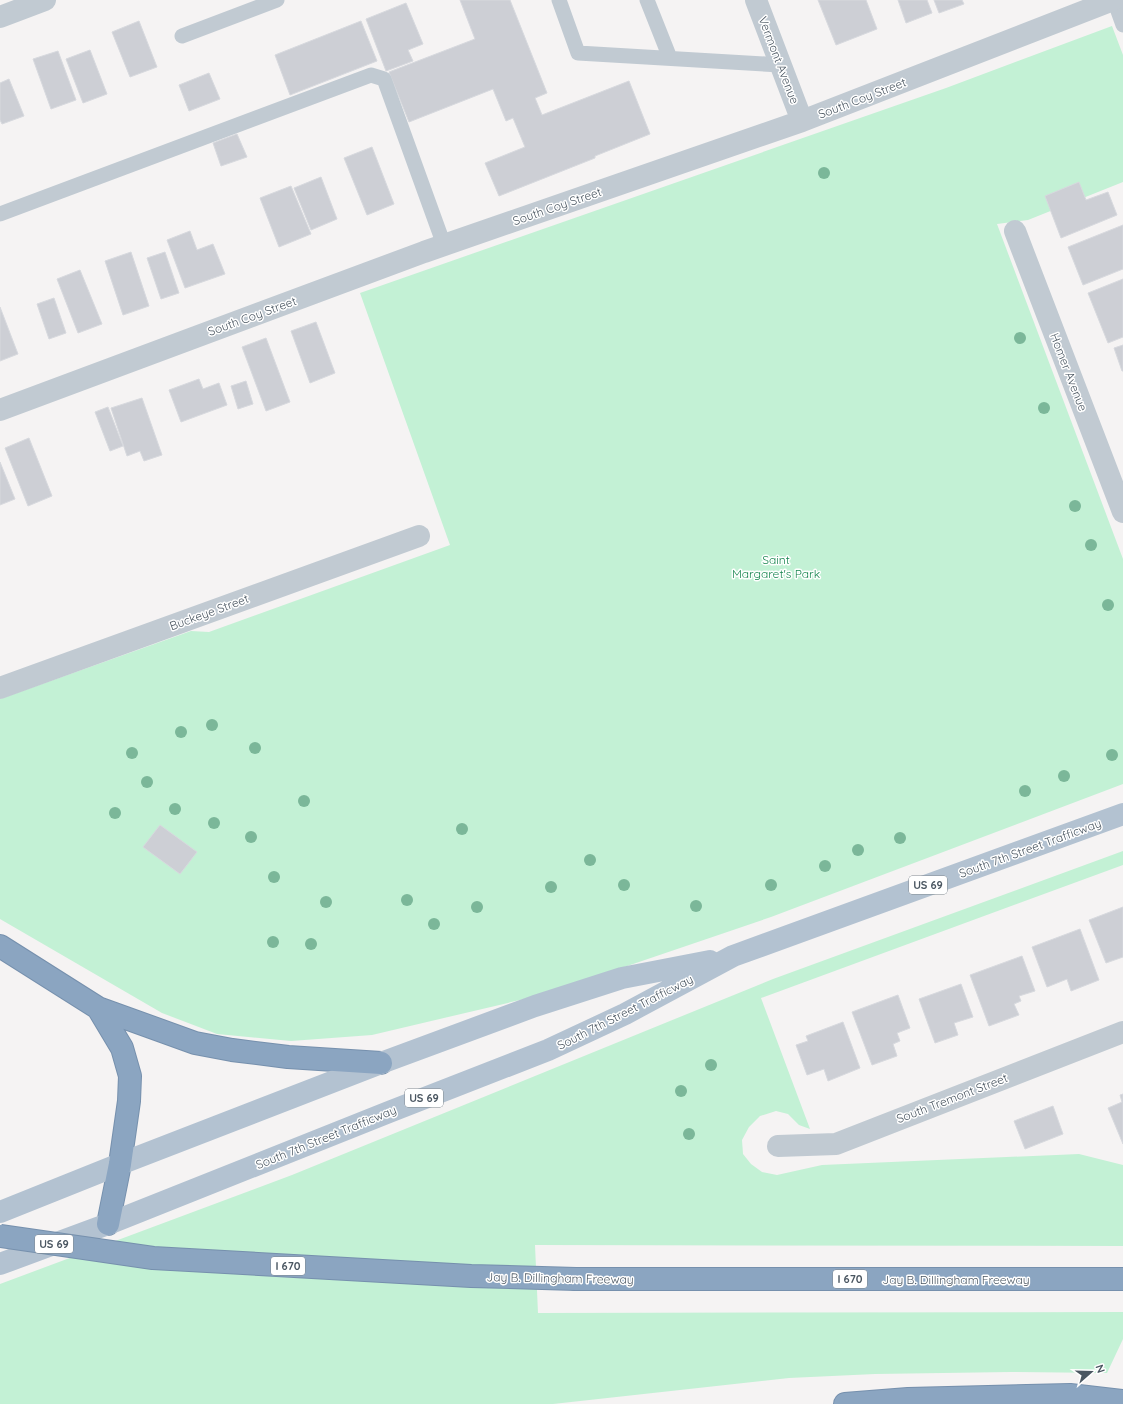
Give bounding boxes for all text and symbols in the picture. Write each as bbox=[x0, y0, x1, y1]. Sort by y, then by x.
street label: Vermont Avenue bbox=[755, 14, 803, 106]
street label: South Coy Street bbox=[816, 74, 908, 122]
street label: South Coy Street bbox=[511, 184, 603, 228]
street label: South Coy Street bbox=[206, 293, 298, 339]
street label: Homer Avenue bbox=[1047, 331, 1091, 413]
park label: Saint Margaret's Park bbox=[732, 552, 820, 581]
street label: Buckeye Street bbox=[167, 591, 251, 633]
street label: South 7th Street Trafficway bbox=[957, 815, 1103, 881]
road number: US 69 bbox=[909, 876, 947, 894]
street label: South 7th Street Trafficway bbox=[555, 971, 695, 1053]
street label: South Tremont Street bbox=[894, 1070, 1010, 1126]
road number: US 69 bbox=[405, 1089, 443, 1107]
street label: South 7th Street Trafficway bbox=[254, 1102, 398, 1172]
road number: US 69 bbox=[35, 1235, 73, 1253]
road number: I 670 bbox=[271, 1257, 305, 1275]
street label: Jay B. Dillingham Freeway bbox=[486, 1269, 634, 1287]
road number: I 670 bbox=[833, 1270, 867, 1288]
street label: Jay B. Dillingham Freeway bbox=[882, 1272, 1030, 1287]
north arrow bbox=[1071, 1352, 1111, 1392]
text: N bbox=[1092, 1362, 1108, 1375]

